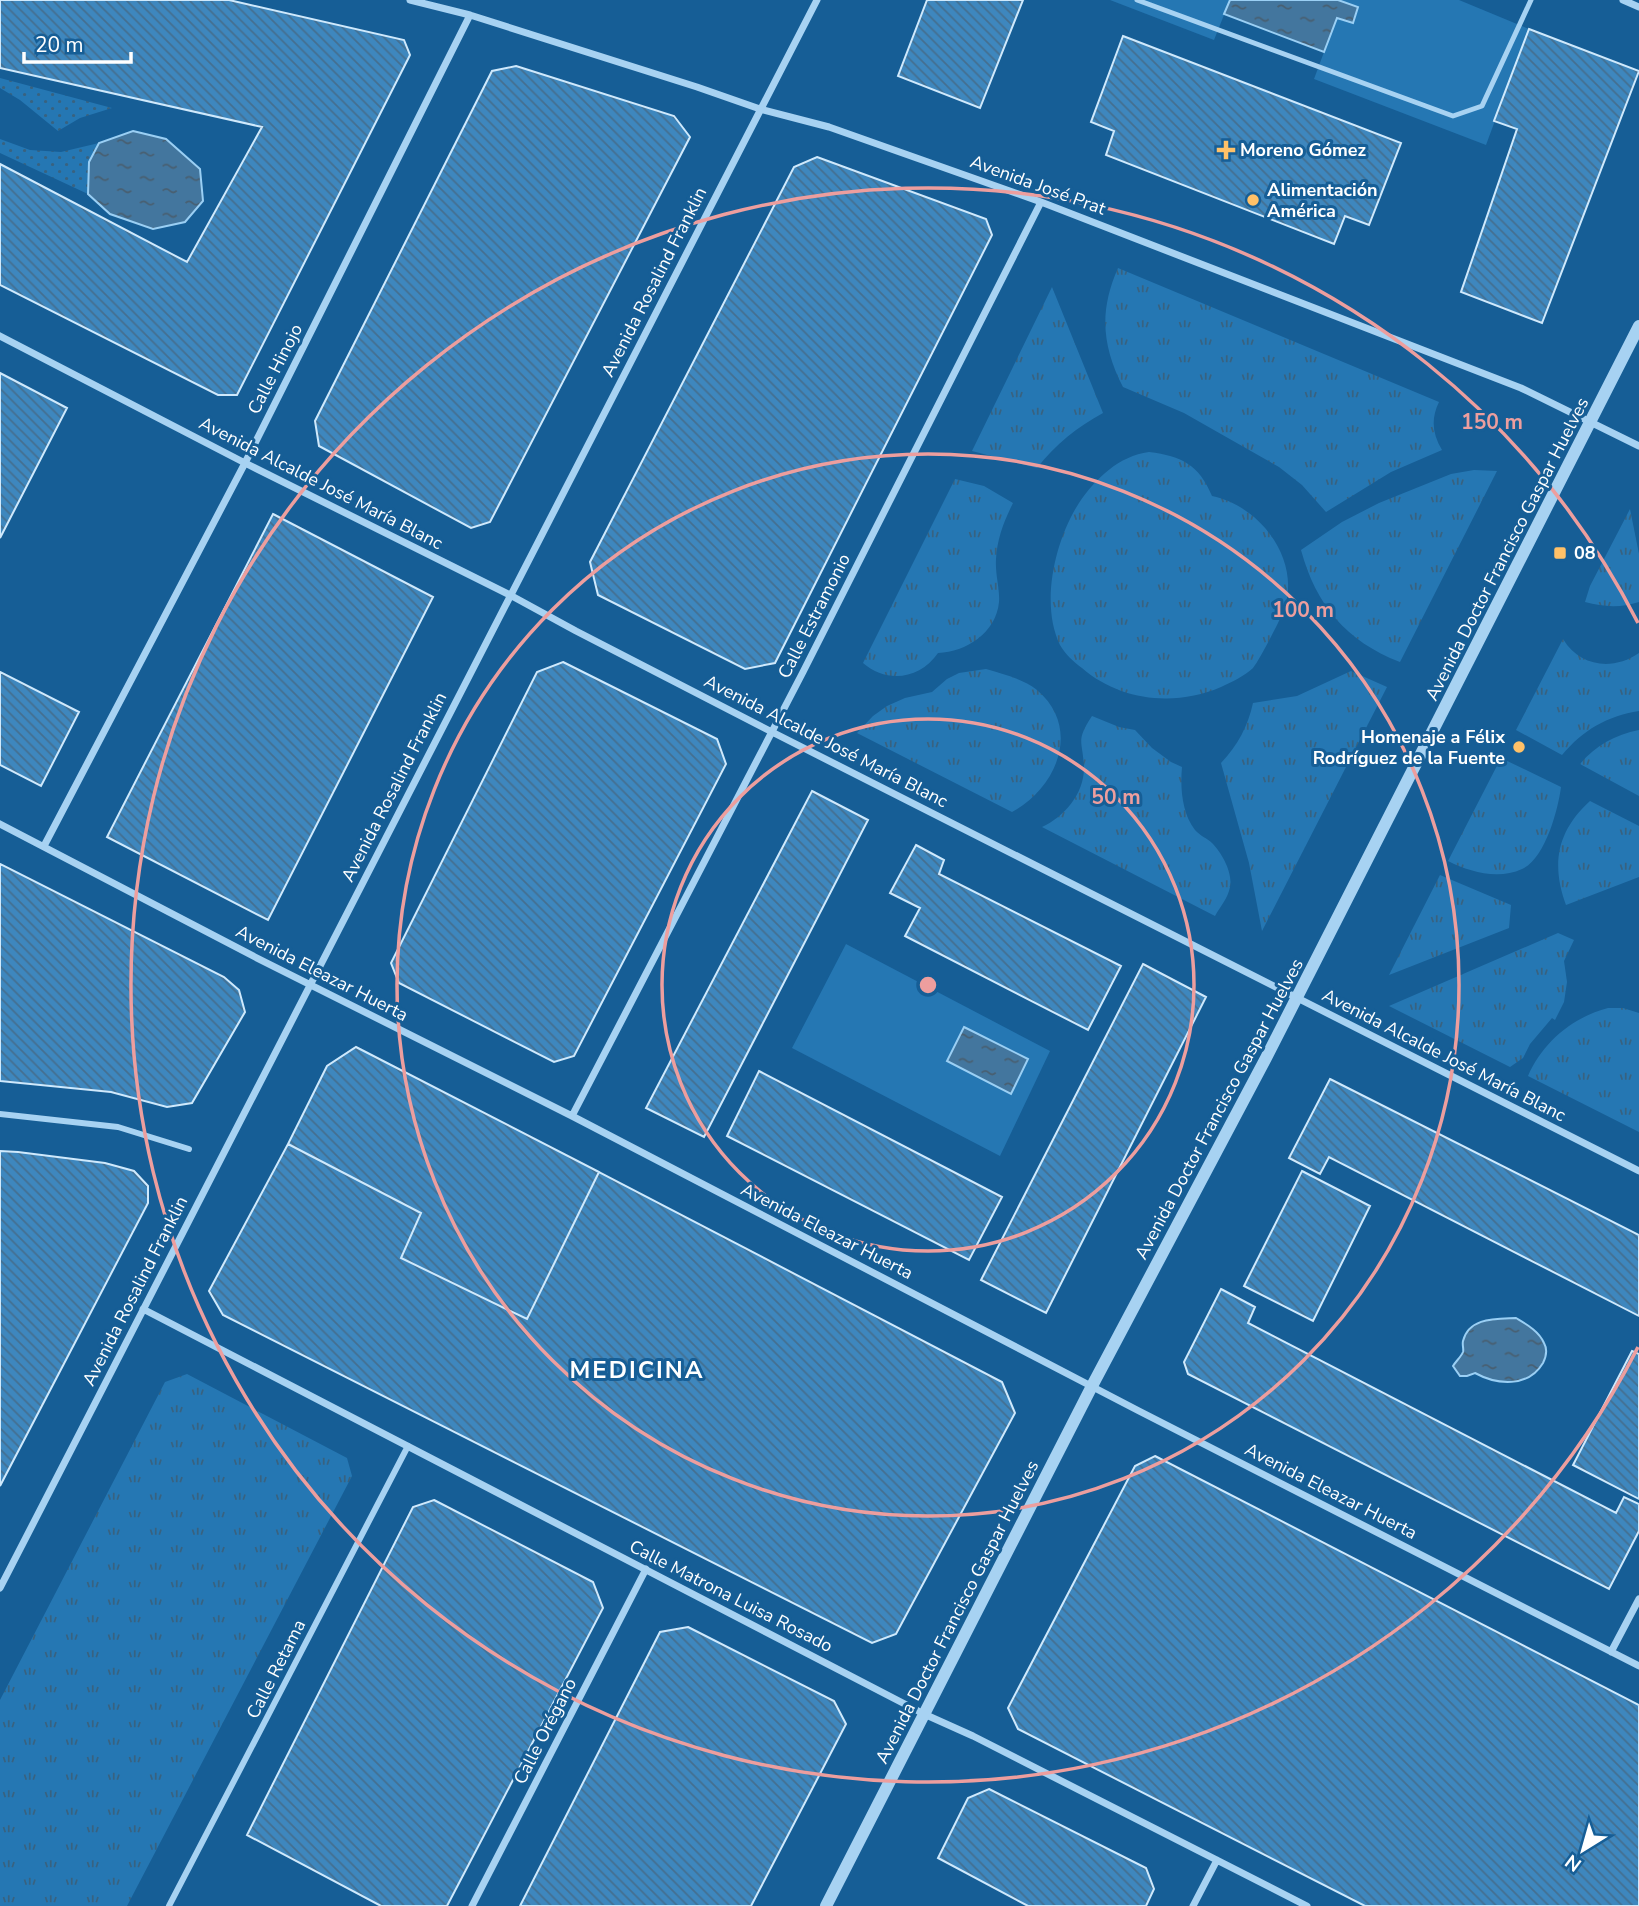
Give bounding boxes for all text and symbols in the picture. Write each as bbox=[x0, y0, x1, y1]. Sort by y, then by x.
scale bar bbox=[24, 21, 131, 65]
text: 20 m bbox=[35, 31, 84, 59]
place label: Moreno Gómez bbox=[1240, 138, 1366, 162]
marker: Moreno Gómez bbox=[1218, 142, 1234, 158]
street label: Avenida José Prat bbox=[967, 149, 1110, 221]
place label: Alimentación América bbox=[1267, 178, 1378, 223]
street label: Avenida Rosalind Franklin bbox=[596, 183, 712, 381]
marker: Alimentación América bbox=[1245, 192, 1261, 208]
street label: Calle Hinojo bbox=[242, 320, 308, 418]
street label: Avenida Doctor Francisco Gaspar Huelves bbox=[1420, 393, 1594, 705]
text: 150 m bbox=[1461, 408, 1523, 436]
street label: Avenida Alcalde José María Blanc bbox=[195, 411, 447, 555]
place label: 08 bbox=[1574, 541, 1596, 565]
marker: 08 bbox=[1552, 545, 1568, 561]
street label: Calle Estramonio bbox=[772, 549, 856, 683]
text: 100 m bbox=[1272, 596, 1334, 624]
street label: Avenida Alcalde José María Blanc bbox=[700, 669, 952, 813]
street label: Avenida Rosalind Franklin bbox=[336, 688, 452, 886]
place label: Homenaje a Félix Rodríguez de la Fuente bbox=[1313, 725, 1505, 770]
marker: Homenaje a Félix Rodríguez de la Fuente bbox=[1511, 739, 1527, 755]
text: 50 m bbox=[1091, 783, 1141, 811]
street label: Avenida Eleazar Huerta bbox=[232, 919, 412, 1027]
street label: Avenida Doctor Francisco Gaspar Huelves bbox=[1129, 954, 1309, 1264]
centre of rings bbox=[916, 973, 940, 997]
street label: Avenida Alcalde José María Blanc bbox=[1318, 983, 1570, 1127]
street label: Avenida Eleazar Huerta bbox=[737, 1177, 917, 1285]
street label: Avenida Rosalind Franklin bbox=[77, 1192, 193, 1390]
district label: MEDICINA bbox=[569, 1354, 705, 1386]
street label: Avenida Eleazar Huerta bbox=[1241, 1437, 1421, 1545]
street label: Avenida Doctor Francisco Gaspar Huelves bbox=[870, 1456, 1044, 1768]
street label: Calle Matrona Luisa Rosado bbox=[625, 1534, 837, 1658]
street label: Calle Retama bbox=[241, 1615, 311, 1723]
street label: Calle Orégano bbox=[508, 1674, 582, 1788]
north arrow bbox=[1548, 1815, 1618, 1885]
text: N bbox=[1560, 1848, 1587, 1877]

